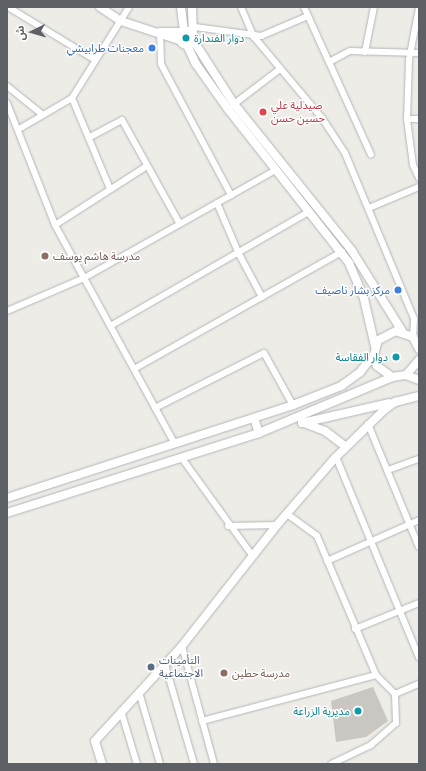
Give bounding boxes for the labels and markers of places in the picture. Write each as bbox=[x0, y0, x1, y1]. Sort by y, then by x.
place label: دوار الفندارة bbox=[194, 31, 244, 45]
marker: دوار الفندارة bbox=[181, 33, 191, 43]
place label: معجنات طرابيشي bbox=[67, 41, 144, 55]
marker: معجنات طرابيشي bbox=[147, 43, 157, 53]
place label: صيدلية علي حسين حسن bbox=[271, 99, 325, 125]
marker: صيدلية علي حسين حسن bbox=[258, 107, 268, 117]
place label: مدرسة هاشم يوسف bbox=[53, 249, 140, 263]
marker: مدرسة هاشم يوسف bbox=[40, 251, 50, 261]
place label: مركز بشار ناصيف bbox=[315, 283, 390, 297]
marker: مركز بشار ناصيف bbox=[393, 285, 403, 295]
place label: دوار الفقاسة bbox=[335, 350, 388, 364]
marker: دوار الفقاسة bbox=[391, 352, 401, 362]
place label: التأمينات الاجتماعية bbox=[159, 654, 203, 680]
marker: التأمينات الاجتماعية bbox=[146, 662, 156, 672]
place label: مدرسة حطين bbox=[232, 666, 290, 680]
marker: مدرسة حطين bbox=[219, 668, 229, 678]
place label: مديرية الزراعة bbox=[293, 704, 350, 718]
marker: مديرية الزراعة bbox=[353, 706, 363, 716]

